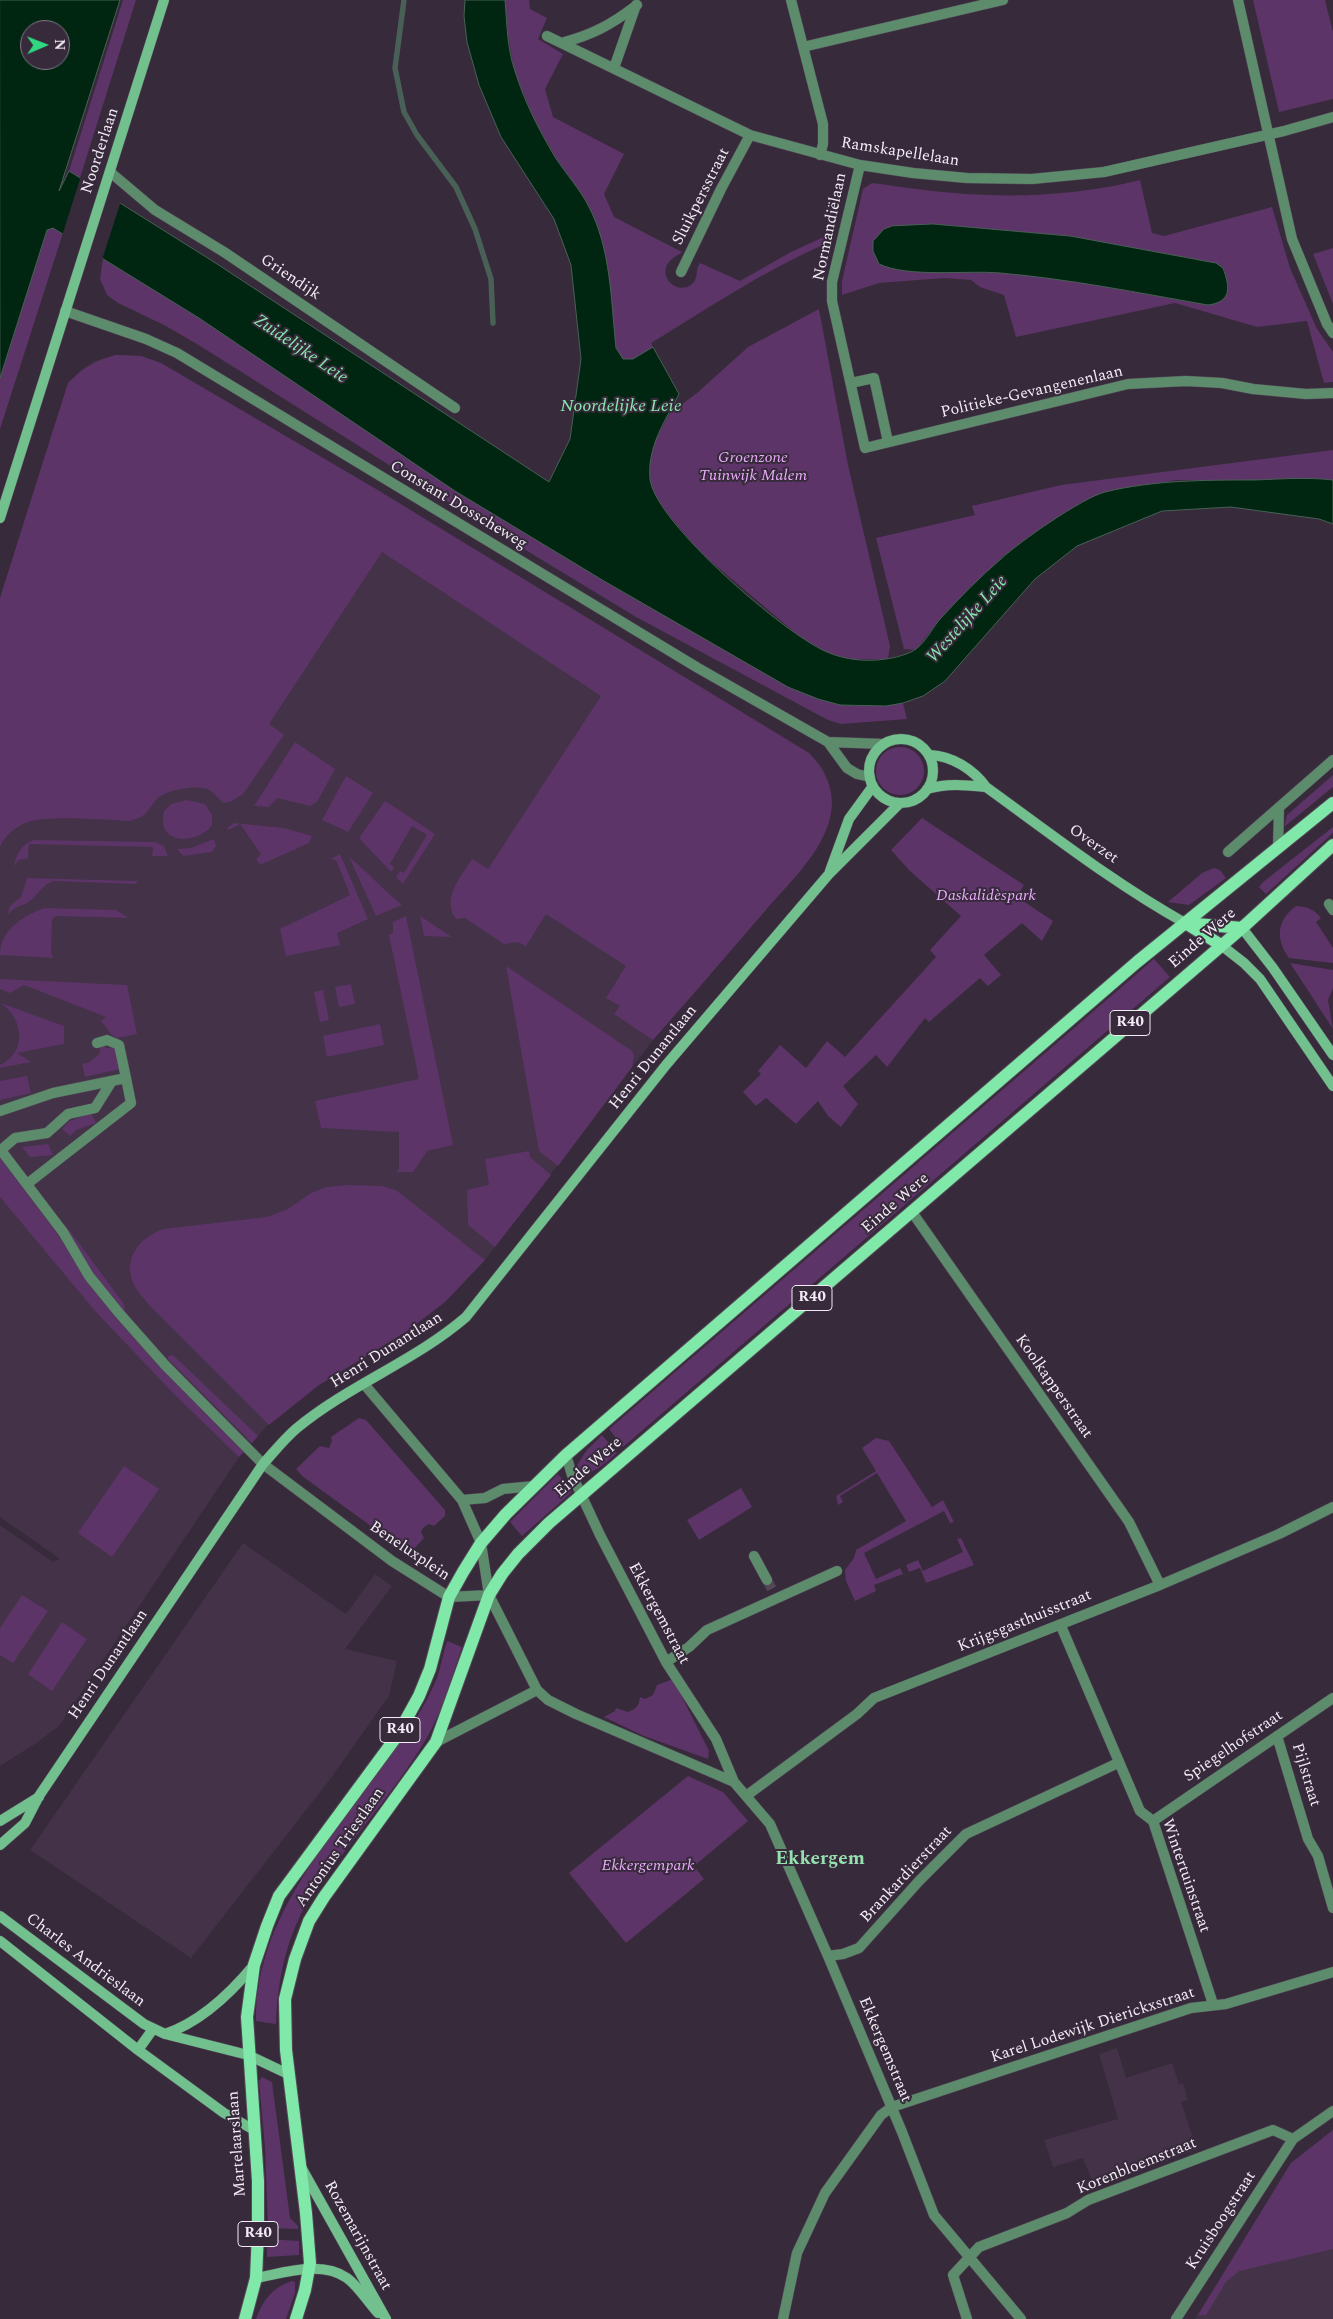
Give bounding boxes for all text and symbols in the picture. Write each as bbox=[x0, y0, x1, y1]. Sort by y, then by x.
north arrow bbox=[20, 20, 70, 70]
text: N bbox=[49, 39, 70, 51]
street label: Noorderlaan bbox=[78, 106, 124, 196]
street label: Ramskapellelaan bbox=[840, 134, 960, 172]
street label: Sluikpersstraat bbox=[669, 145, 735, 249]
street label: Normandiëlaan bbox=[810, 171, 852, 283]
street label: Griendijk bbox=[256, 251, 324, 305]
water label: Zuidelijke Leie bbox=[249, 310, 351, 390]
street label: Politieke-Gevangenenlaan bbox=[939, 363, 1125, 423]
water label: Noordelijke Leie bbox=[560, 396, 682, 418]
park label: Groenzone Tuinwijk Malem bbox=[699, 449, 807, 487]
street label: Constant Dosscheweg bbox=[386, 457, 530, 555]
water label: Westelijke Leie bbox=[923, 571, 1013, 669]
street label: Overzet bbox=[1065, 821, 1121, 869]
park label: Daskalidèspark bbox=[936, 887, 1036, 907]
street label: Einde Were bbox=[1166, 905, 1240, 973]
street label: Henri Dunantlaan bbox=[606, 1002, 702, 1114]
road number: R40 bbox=[1110, 1010, 1150, 1036]
street label: Einde Were bbox=[859, 1170, 933, 1238]
road number: R40 bbox=[792, 1286, 832, 1310]
street label: Henri Dunantlaan bbox=[327, 1309, 447, 1393]
street label: Koolkapperstraat bbox=[1010, 1331, 1096, 1443]
street label: Einde Were bbox=[552, 1434, 626, 1502]
street label: Beneluxplein bbox=[365, 1518, 453, 1586]
street label: Ekkergemstraat bbox=[623, 1560, 693, 1668]
street label: Krijgsgasthuisstraat bbox=[955, 1586, 1095, 1658]
street label: Henri Dunantlaan bbox=[65, 1606, 153, 1724]
street label: Spiegelhofstraat bbox=[1181, 1707, 1287, 1787]
road number: R40 bbox=[380, 1718, 420, 1742]
street label: Pijlstraat bbox=[1286, 1741, 1324, 1809]
street label: Antonius Triestlaan bbox=[293, 1785, 389, 1911]
street label: Wintertuinstraat bbox=[1157, 1817, 1213, 1935]
street label: Brankardierstraat bbox=[857, 1823, 957, 1927]
district label: Ekkergem bbox=[775, 1849, 865, 1871]
park label: Ekkergempark bbox=[602, 1857, 694, 1877]
street label: Charles Andrieslaan bbox=[22, 1910, 148, 2012]
street label: Karel Lodewijk Dierickxstraat bbox=[989, 1984, 1197, 2068]
street label: Ekkergemstraat bbox=[853, 1995, 915, 2105]
street label: Martelaarslaan bbox=[225, 2090, 251, 2198]
street label: Korenbloemstraat bbox=[1074, 2134, 1200, 2200]
street label: Kruisboogstraat bbox=[1183, 2168, 1261, 2274]
street label: Rozemarijnstraat bbox=[319, 2178, 395, 2294]
road number: R40 bbox=[238, 2222, 278, 2246]

